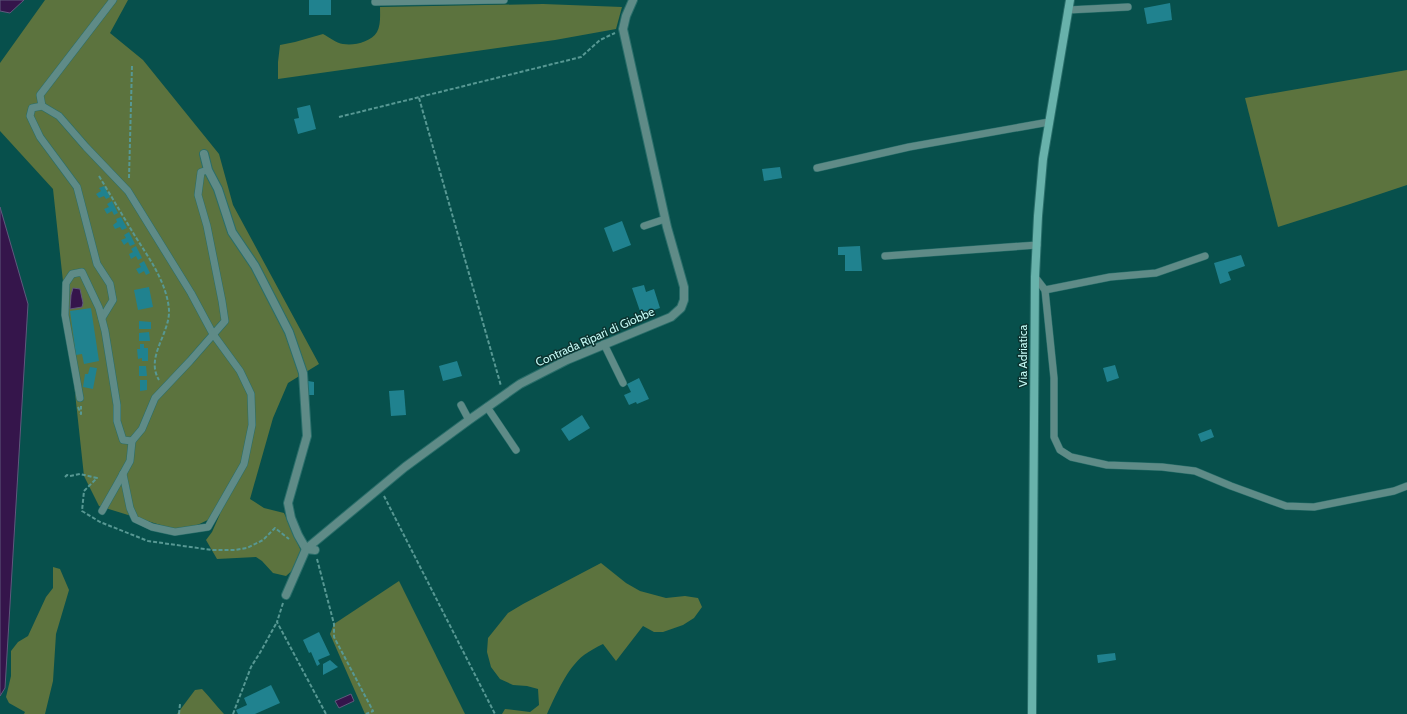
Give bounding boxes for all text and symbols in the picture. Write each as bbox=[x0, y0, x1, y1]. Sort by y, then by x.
street label: Contrada Ripari di Giobbe bbox=[533, 304, 657, 370]
street label: Via Adriatica bbox=[1015, 324, 1030, 387]

